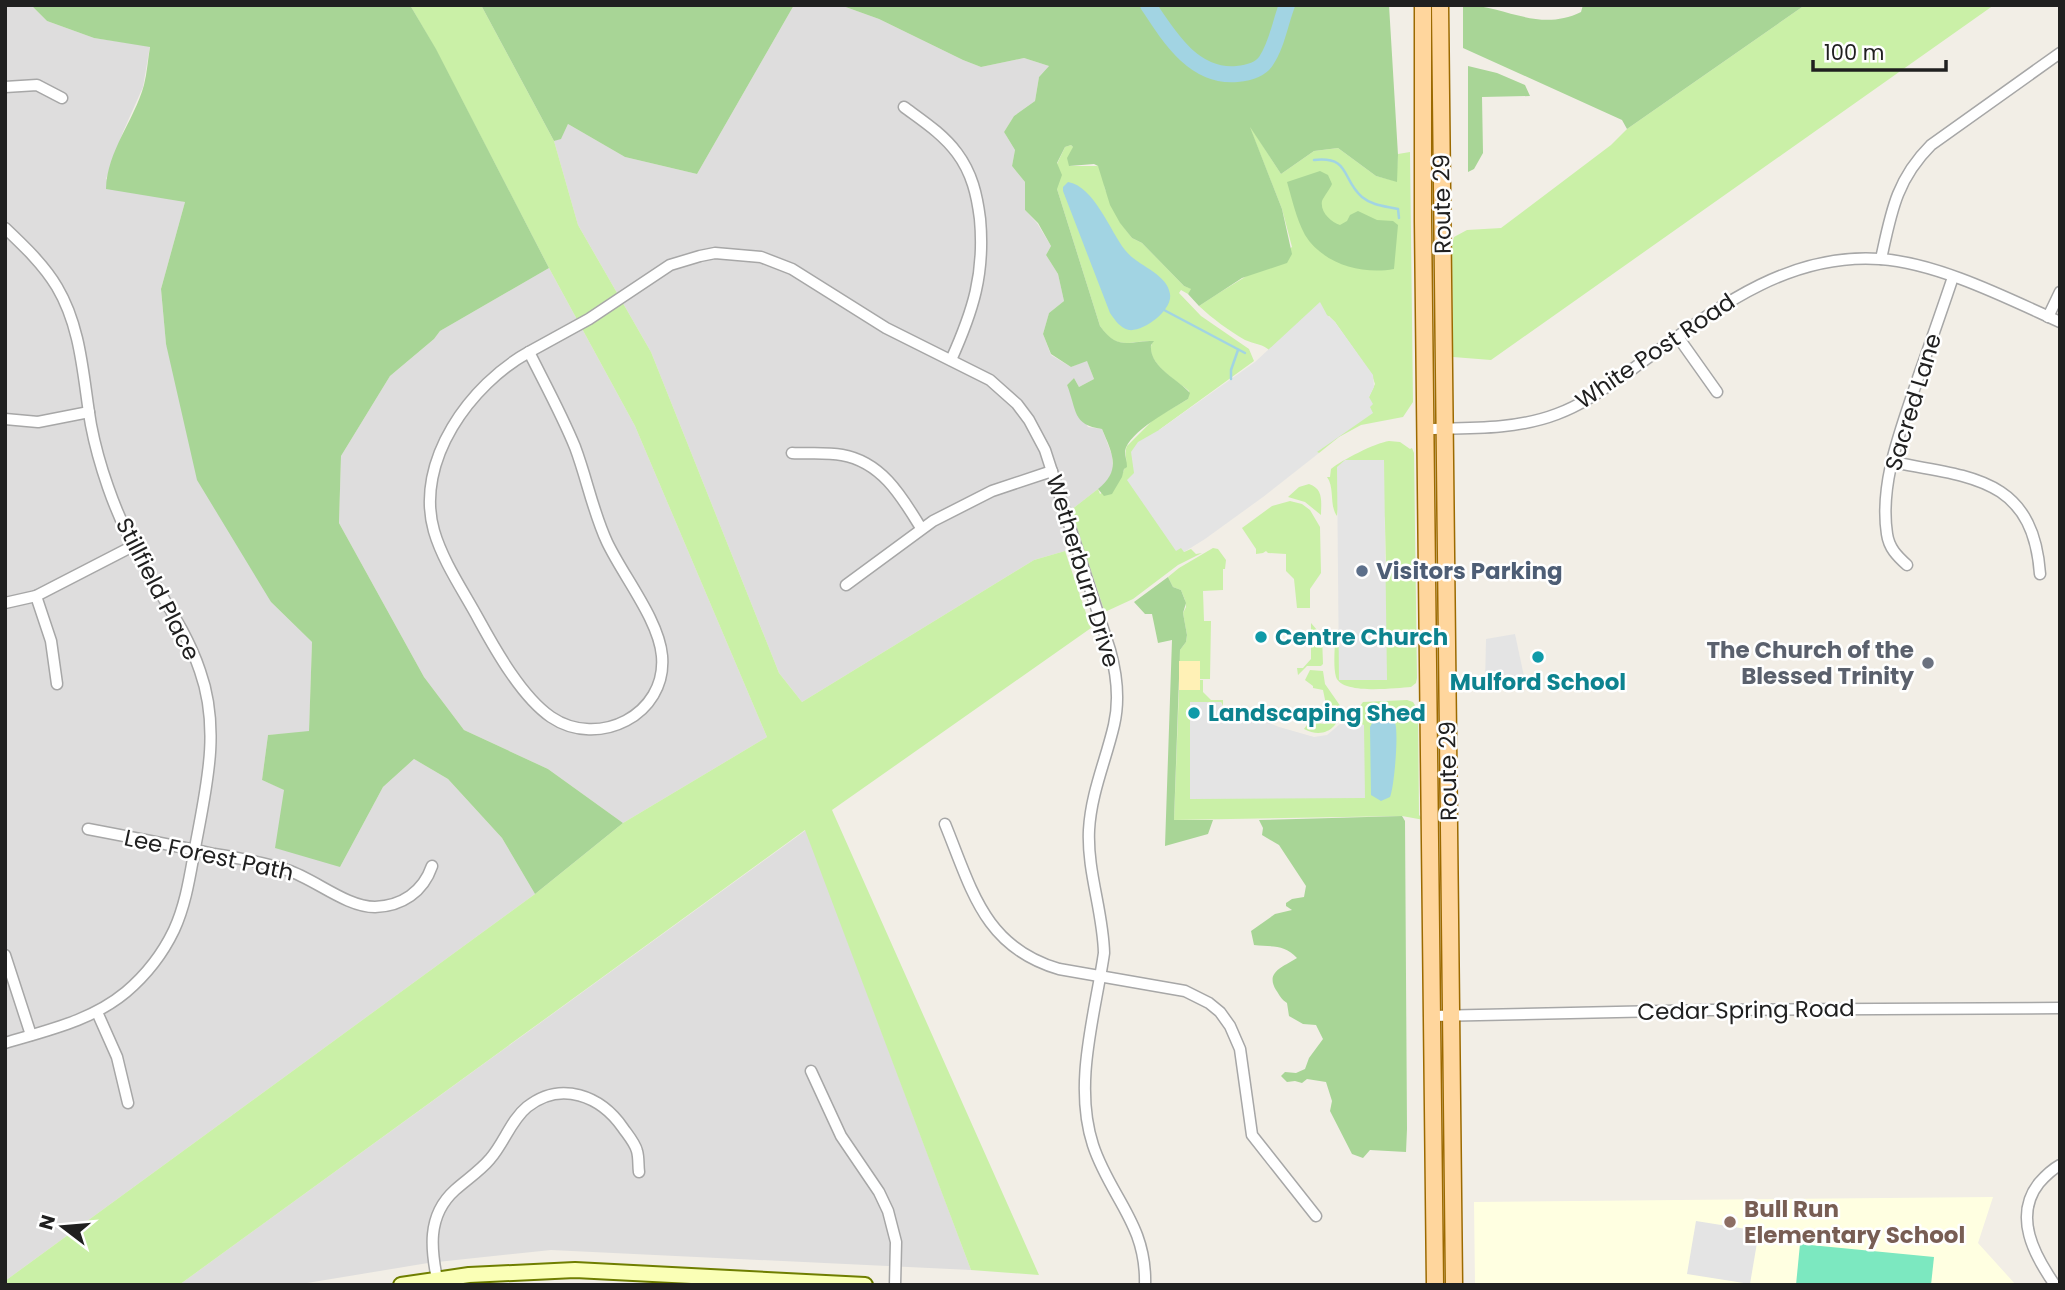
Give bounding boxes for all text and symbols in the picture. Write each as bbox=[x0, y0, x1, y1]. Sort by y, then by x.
scale bar bbox=[1813, 28, 1946, 72]
text: 100 m bbox=[1824, 38, 1884, 67]
street label: Route 29 bbox=[1425, 154, 1459, 254]
street label: White Post Road bbox=[1569, 286, 1741, 416]
street label: Sacred Lane bbox=[1877, 329, 1949, 475]
street label: Wetherburn Drive bbox=[1038, 471, 1128, 671]
street label: Stillfield Place bbox=[108, 512, 208, 666]
place label: Visitors Parking bbox=[1376, 555, 1563, 587]
marker: Visitors Parking bbox=[1354, 563, 1370, 579]
place label: Centre Church bbox=[1275, 621, 1448, 653]
marker: Centre Church bbox=[1253, 629, 1269, 645]
place label: The Church of the Blessed Trinity bbox=[1706, 634, 1914, 692]
marker: Mulford School bbox=[1530, 649, 1546, 665]
marker: The Church of the Blessed Trinity bbox=[1920, 655, 1936, 671]
place label: Mulford School bbox=[1450, 666, 1626, 698]
place label: Landscaping Shed bbox=[1208, 697, 1426, 729]
marker: Landscaping Shed bbox=[1186, 705, 1202, 721]
street label: Route 29 bbox=[1431, 721, 1465, 821]
street label: Lee Forest Path bbox=[121, 821, 297, 889]
street label: Cedar Spring Road bbox=[1637, 992, 1855, 1028]
north arrow bbox=[28, 1192, 98, 1262]
place label: Bull Run Elementary School bbox=[1744, 1193, 1965, 1251]
text: N bbox=[32, 1212, 62, 1233]
marker: Bull Run Elementary School bbox=[1722, 1214, 1738, 1230]

